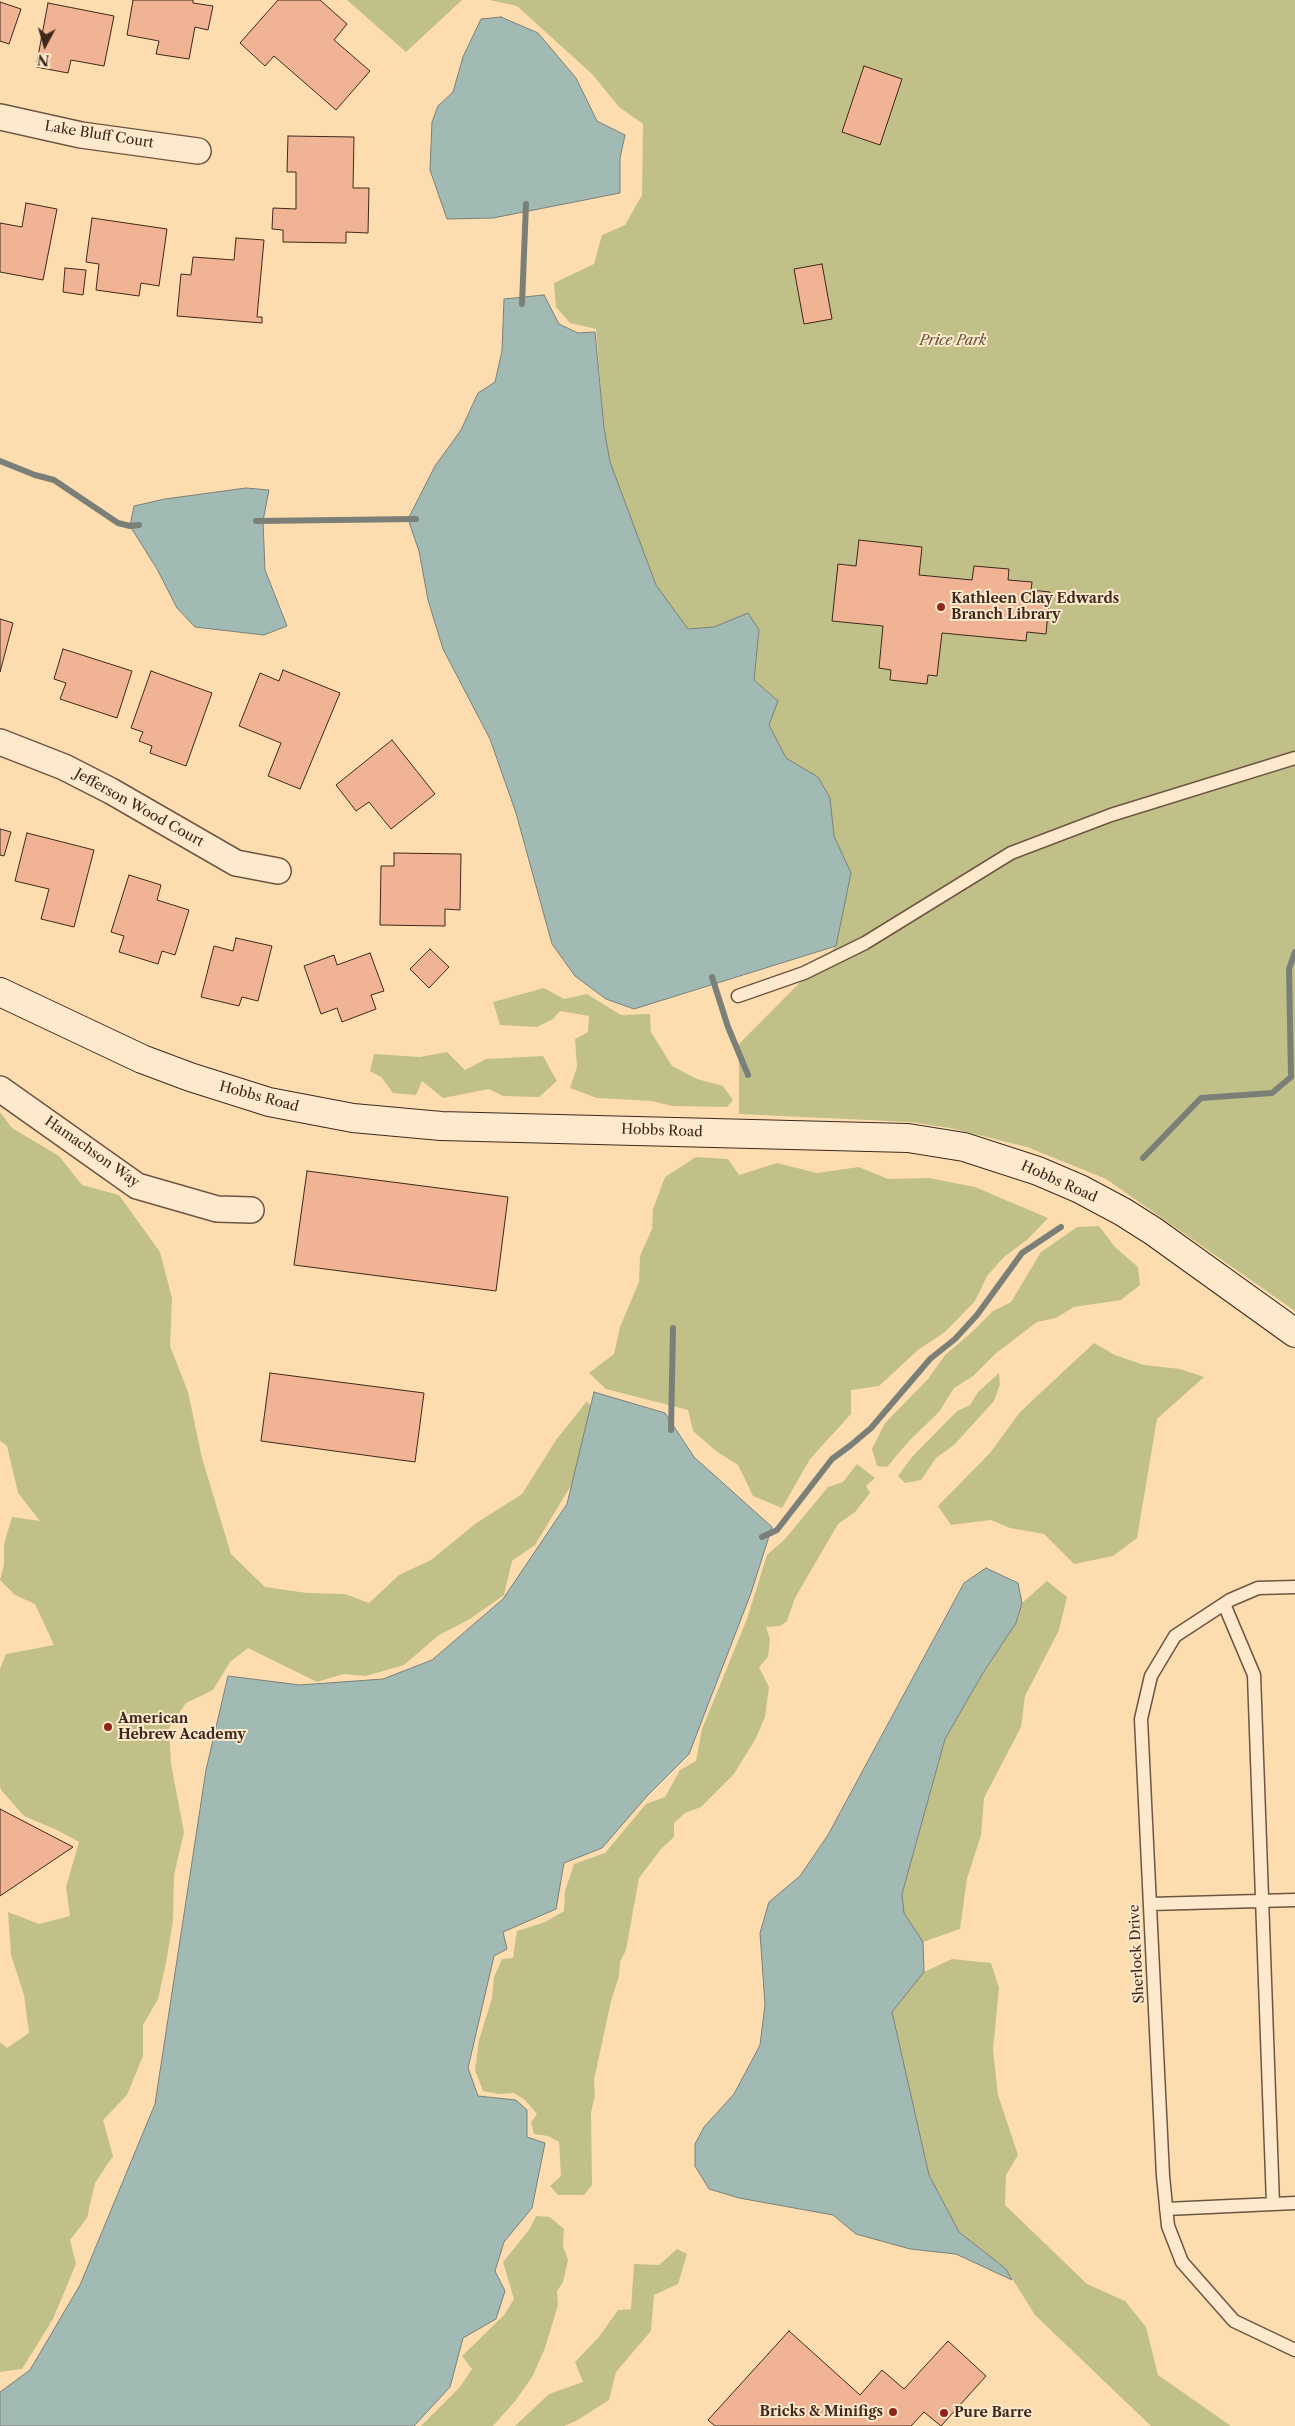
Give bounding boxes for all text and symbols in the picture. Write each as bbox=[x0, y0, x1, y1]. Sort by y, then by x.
north arrow bbox=[20, 20, 70, 70]
text: N bbox=[36, 50, 50, 70]
street label: Lake Bluff Court bbox=[43, 118, 155, 152]
park label: Price Park bbox=[920, 333, 986, 349]
place label: Kathleen Clay Edwards Branch Library bbox=[951, 591, 1119, 624]
marker: Kathleen Clay Edwards Branch Library bbox=[935, 601, 947, 613]
street label: Jefferson Wood Court bbox=[71, 765, 207, 851]
street label: Hobbs Road bbox=[217, 1078, 301, 1116]
street label: Hamachson Way bbox=[41, 1113, 143, 1191]
street label: Hobbs Road bbox=[621, 1121, 703, 1141]
street label: Hobbs Road bbox=[1018, 1158, 1100, 1206]
place label: American Hebrew Academy bbox=[118, 1711, 246, 1744]
marker: American Hebrew Academy bbox=[102, 1721, 114, 1733]
street label: Sherlock Drive bbox=[1126, 1904, 1148, 2004]
place label: Bricks & Minifigs bbox=[760, 2404, 883, 2420]
place label: Pure Barre bbox=[954, 2405, 1032, 2421]
marker: Bricks & Minifigs bbox=[887, 2406, 899, 2418]
marker: Pure Barre bbox=[938, 2407, 950, 2419]

